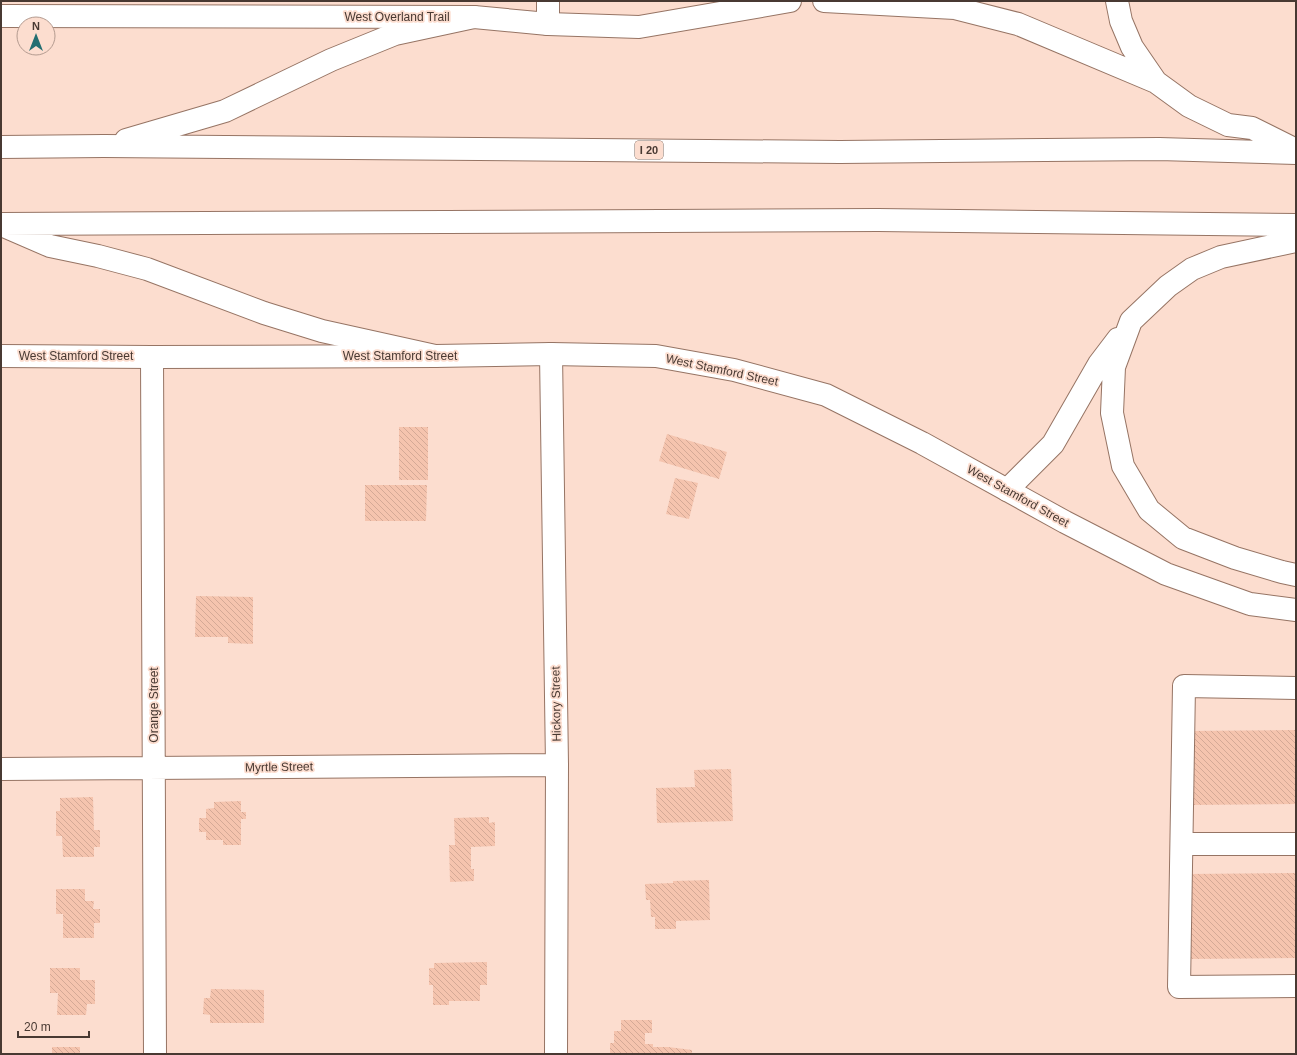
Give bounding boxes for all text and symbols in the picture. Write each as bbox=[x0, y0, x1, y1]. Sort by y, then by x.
street label: West Overland Trail bbox=[344, 10, 450, 24]
north arrow bbox=[16, 16, 56, 56]
text: N bbox=[32, 20, 40, 32]
road number: I 20 bbox=[635, 141, 663, 159]
street label: West Stamford Street bbox=[19, 349, 134, 363]
street label: West Stamford Street bbox=[343, 349, 458, 363]
street label: West Stamford Street bbox=[665, 351, 780, 389]
street label: West Stamford Street bbox=[965, 462, 1072, 530]
street label: Hickory Street bbox=[548, 666, 564, 742]
street label: Orange Street bbox=[147, 667, 161, 743]
street label: Myrtle Street bbox=[245, 759, 314, 775]
scale bar bbox=[18, 1013, 89, 1039]
text: 20 m bbox=[24, 1020, 51, 1034]

